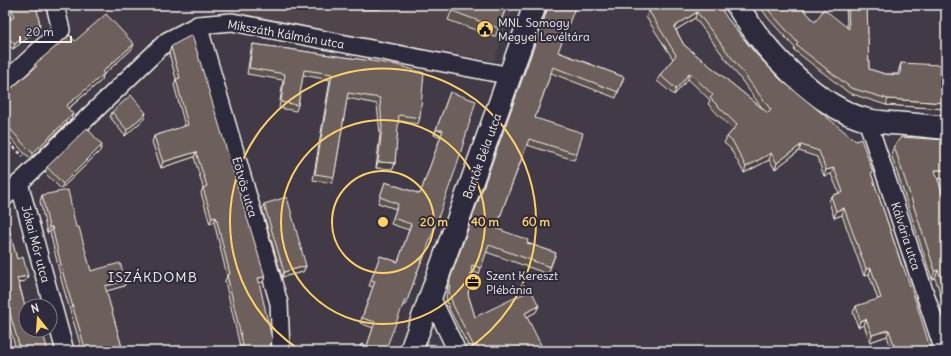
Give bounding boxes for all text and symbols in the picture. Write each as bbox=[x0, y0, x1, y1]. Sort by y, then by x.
place label: MNL Somogy Megyei Levéltára bbox=[498, 15, 590, 44]
street label: Mikszáth Kálmán utca bbox=[226, 16, 346, 52]
scale bar bbox=[20, 18, 71, 44]
public building icon: MNL Somogy Megyei Levéltára bbox=[475, 19, 495, 39]
text: 20 m bbox=[26, 24, 54, 39]
street label: Bartók Béla utca bbox=[460, 111, 504, 201]
street label: Eötvös utca bbox=[229, 155, 261, 219]
street label: Kálvária utca bbox=[888, 200, 924, 272]
street label: Jókai Mór utca bbox=[18, 204, 54, 284]
text: 20 m bbox=[420, 214, 448, 229]
text: 40 m bbox=[471, 214, 500, 229]
text: 60 m bbox=[522, 214, 551, 229]
centre of rings bbox=[376, 215, 390, 229]
district label: ISZÁKDOMB bbox=[108, 268, 198, 286]
place label: Szent Kereszt Plébánia bbox=[486, 268, 558, 297]
office icon: Szent Kereszt Plébánia bbox=[463, 272, 483, 292]
north arrow bbox=[18, 298, 58, 338]
text: N bbox=[29, 301, 41, 316]

